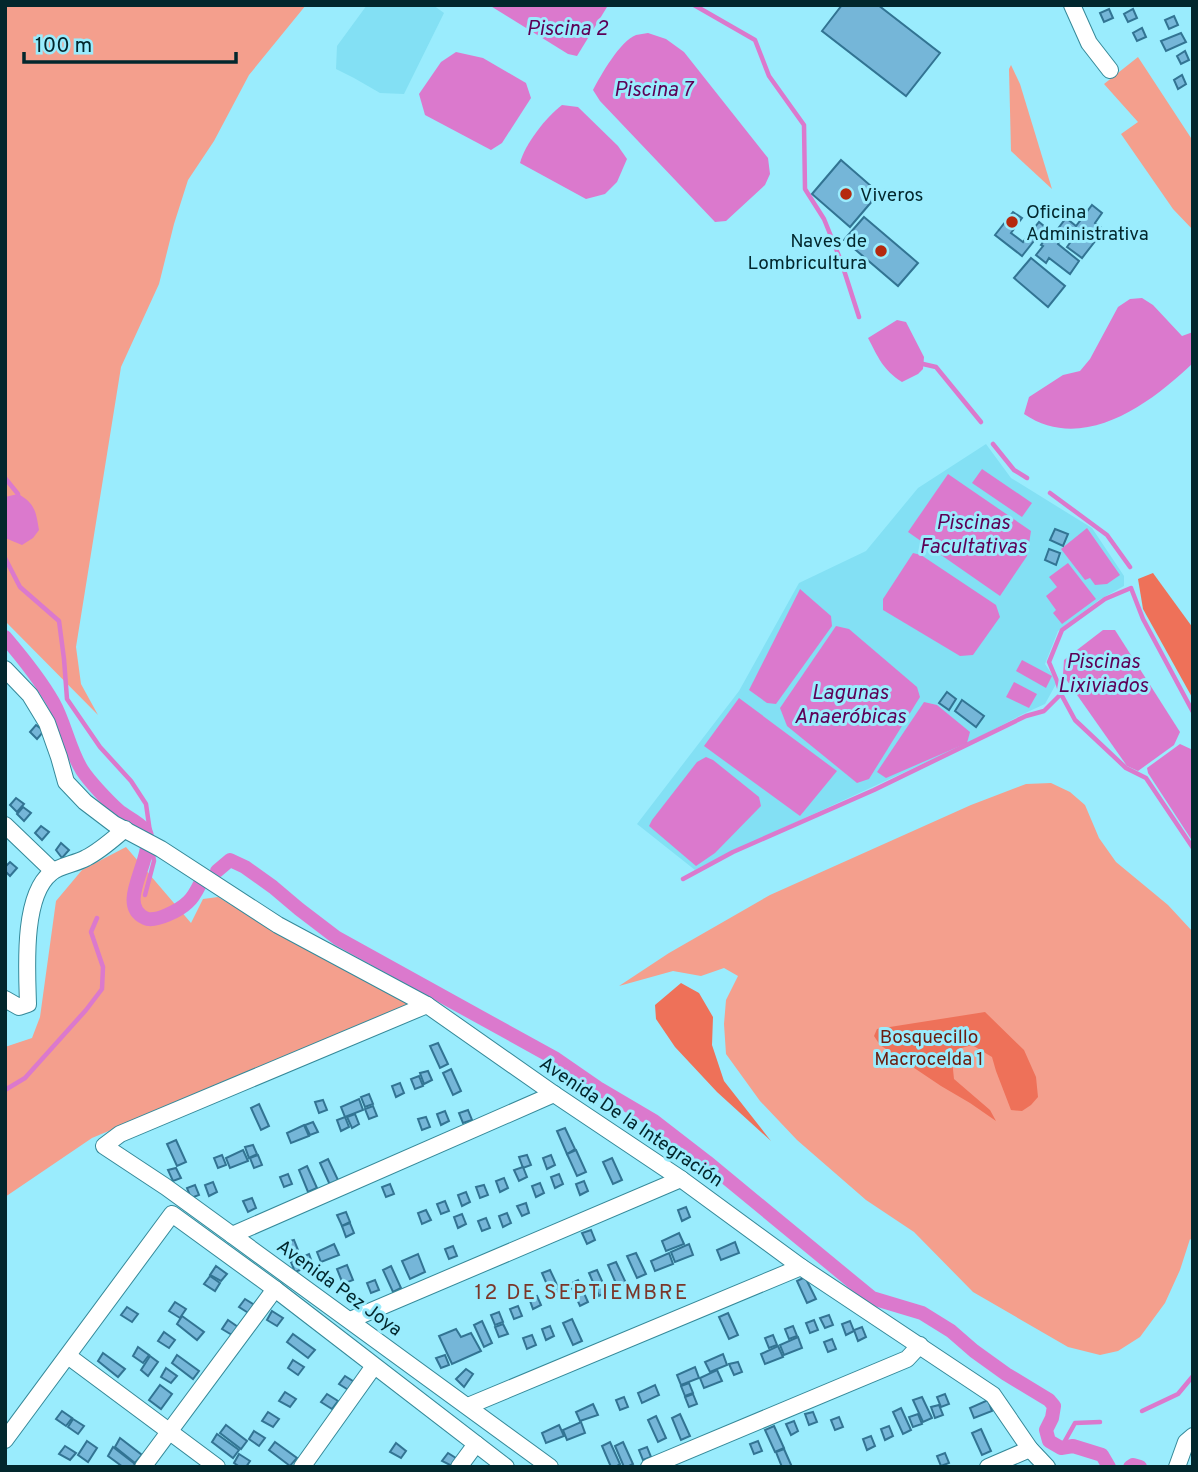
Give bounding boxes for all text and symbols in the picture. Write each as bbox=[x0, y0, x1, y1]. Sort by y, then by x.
water label: Piscina 2 bbox=[526, 16, 609, 43]
scale bar bbox=[24, 21, 236, 65]
text: 100 m bbox=[35, 33, 92, 60]
water label: Piscina 7 bbox=[614, 77, 695, 104]
place label: Viveros bbox=[860, 184, 924, 208]
marker: Viveros bbox=[838, 186, 854, 202]
place label: Oficina Administrativa bbox=[1026, 201, 1149, 247]
marker: Oficina Administrativa bbox=[1004, 214, 1020, 230]
place label: Naves de Lombricultura bbox=[748, 230, 867, 276]
marker: Naves de Lombricultura bbox=[873, 243, 889, 259]
water label: Piscinas Facultativas bbox=[919, 510, 1027, 561]
water label: Piscinas Lixiviados bbox=[1058, 649, 1149, 700]
water label: Lagunas Anaeróbicas bbox=[794, 680, 907, 731]
park label: Bosquecillo Macrocelda 1 bbox=[874, 1026, 984, 1072]
street label: Avenida De la Integración bbox=[534, 1052, 727, 1193]
street label: Avenida Pez Joya bbox=[271, 1235, 406, 1342]
district label: 12 DE SEPTIEMBRE bbox=[475, 1280, 689, 1307]

